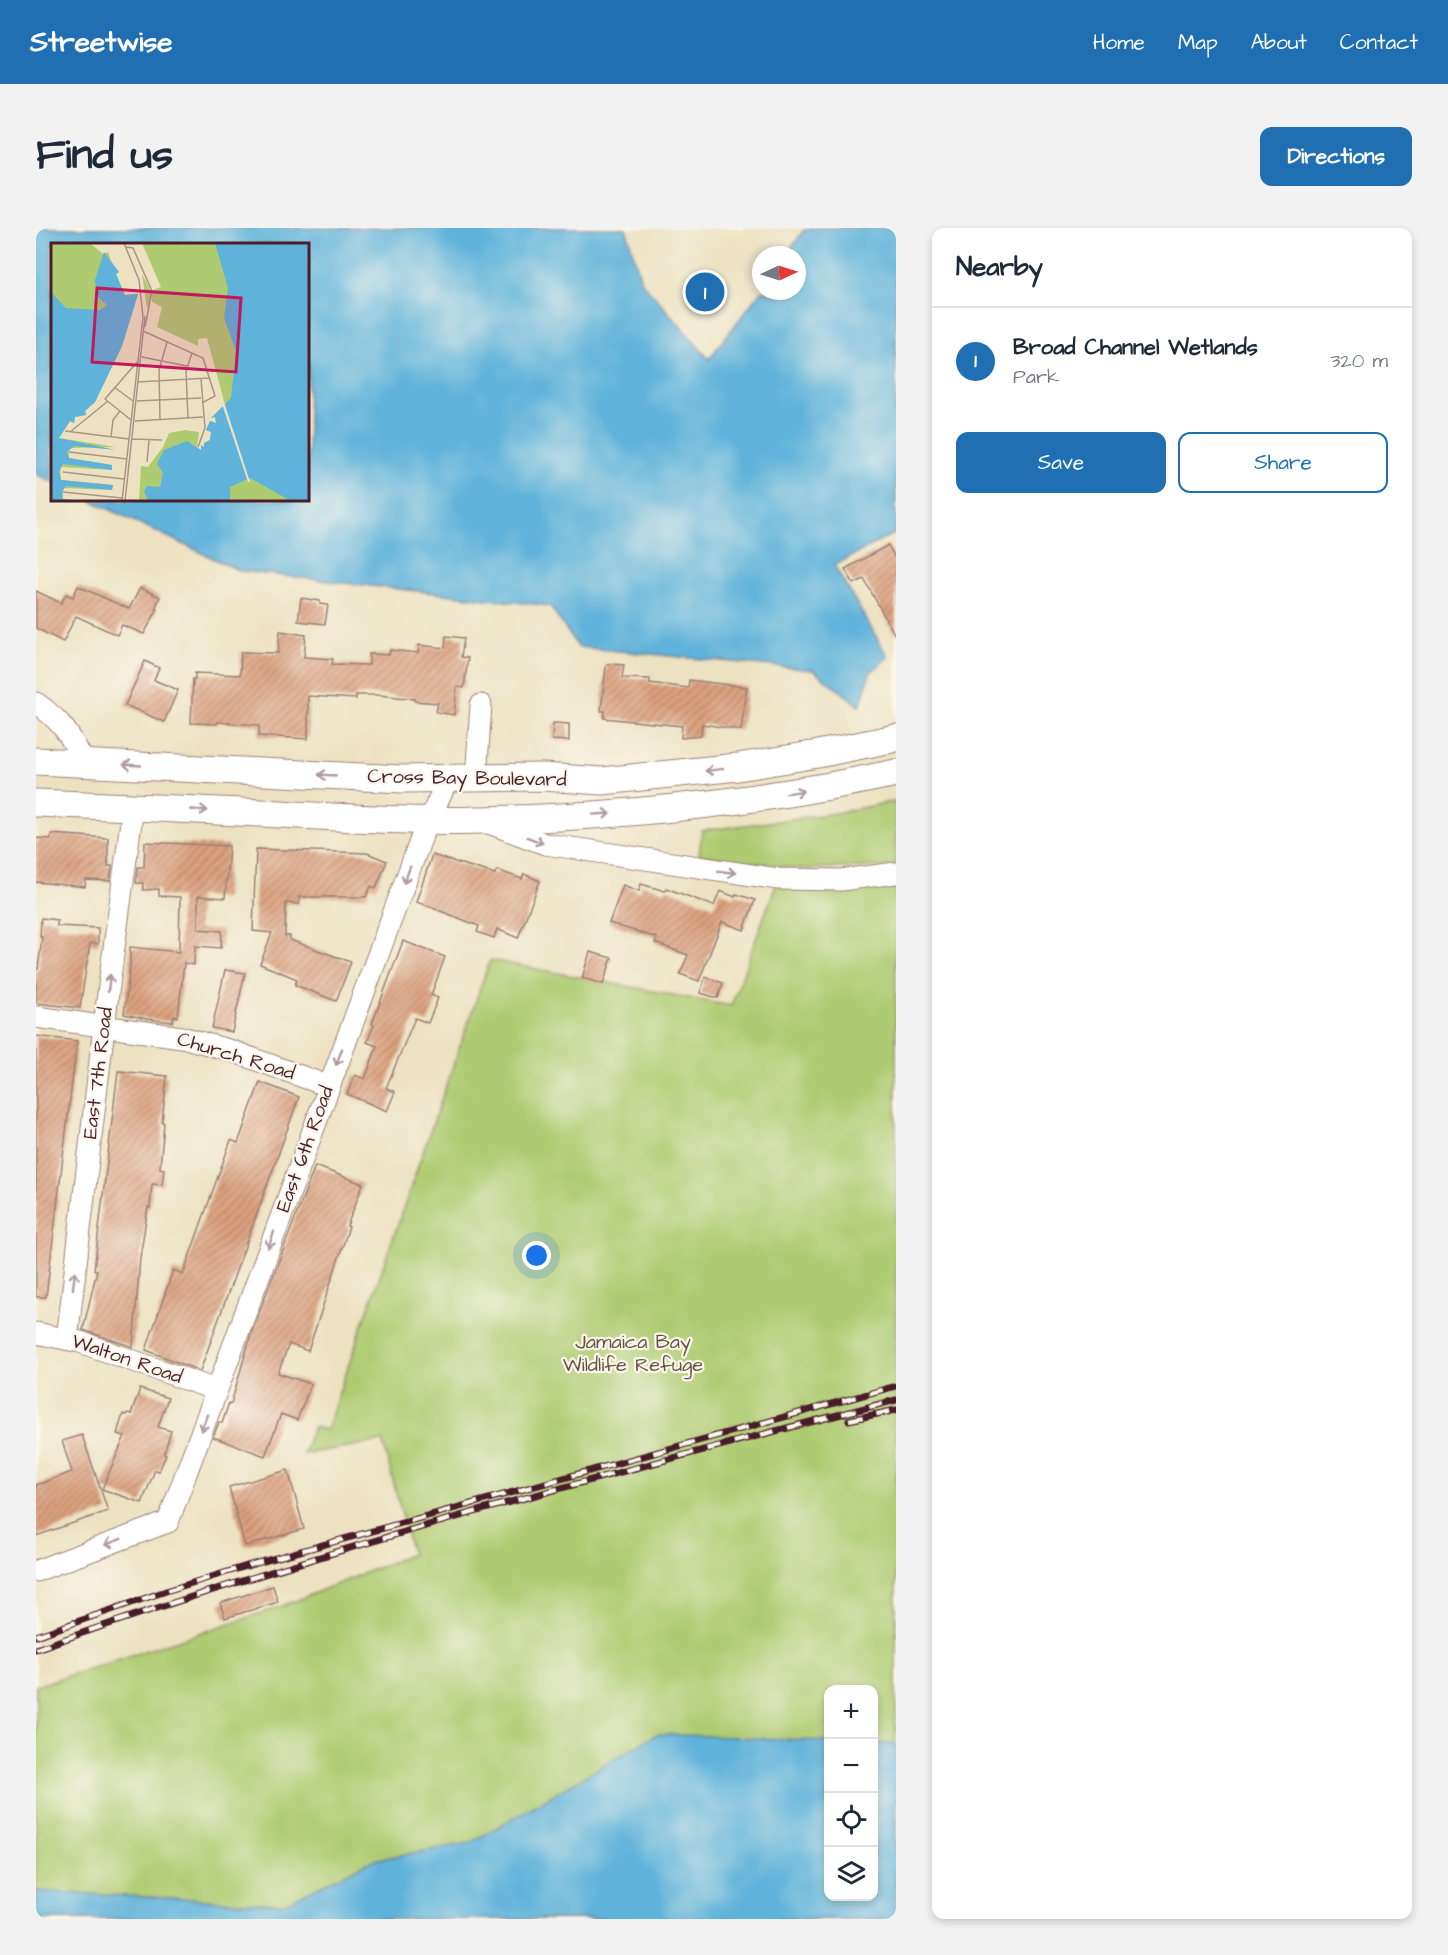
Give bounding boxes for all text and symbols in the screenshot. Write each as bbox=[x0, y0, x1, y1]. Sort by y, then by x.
text: Streetwise bbox=[30, 23, 172, 62]
text: Home bbox=[1093, 28, 1145, 57]
text: Map bbox=[1178, 28, 1218, 57]
text: About bbox=[1251, 28, 1307, 57]
text: Contact bbox=[1340, 28, 1418, 57]
text: Find us bbox=[36, 127, 173, 185]
button: Directions bbox=[1260, 127, 1412, 186]
inset map bbox=[51, 243, 309, 501]
north arrow bbox=[752, 246, 806, 300]
text: Nearby bbox=[956, 249, 1043, 285]
pin: 1 bbox=[686, 270, 724, 314]
text: Broad Channel Wetlands bbox=[1013, 332, 1258, 363]
text: 1 bbox=[974, 347, 977, 375]
text: 320 m bbox=[1330, 347, 1388, 375]
text: Park bbox=[1013, 363, 1059, 391]
button: Save bbox=[956, 432, 1166, 493]
button: Share bbox=[1178, 432, 1388, 493]
one-way arrow bbox=[122, 760, 142, 771]
street label: Cross Bay Boulevard bbox=[367, 762, 567, 795]
one-way arrow bbox=[705, 765, 725, 776]
one-way arrow bbox=[317, 770, 337, 781]
one-way arrow bbox=[785, 786, 804, 797]
one-way arrow bbox=[189, 805, 209, 816]
one-way arrow bbox=[591, 809, 611, 820]
one-way arrow bbox=[525, 836, 544, 847]
one-way arrow bbox=[401, 865, 412, 883]
one-way arrow bbox=[717, 866, 737, 877]
one-way arrow bbox=[104, 973, 115, 993]
street label: East 7th Road bbox=[76, 1006, 120, 1140]
street label: Church Road bbox=[174, 1025, 298, 1087]
one-way arrow bbox=[333, 1047, 344, 1066]
street label: East 6th Road bbox=[269, 1082, 341, 1216]
one-way arrow bbox=[265, 1230, 276, 1249]
your location bbox=[522, 1241, 551, 1270]
one-way arrow bbox=[69, 1271, 80, 1291]
street label: Walton Road bbox=[68, 1327, 186, 1391]
park label: Jamaica Bay Wildlife Refuge bbox=[563, 1328, 703, 1380]
one-way arrow bbox=[198, 1413, 209, 1432]
one-way arrow bbox=[105, 1538, 123, 1549]
map controls bbox=[824, 1685, 878, 1901]
button: + bbox=[824, 1685, 878, 1739]
button: − bbox=[824, 1739, 878, 1793]
button: locate bbox=[824, 1793, 878, 1847]
button: layers bbox=[824, 1847, 878, 1901]

